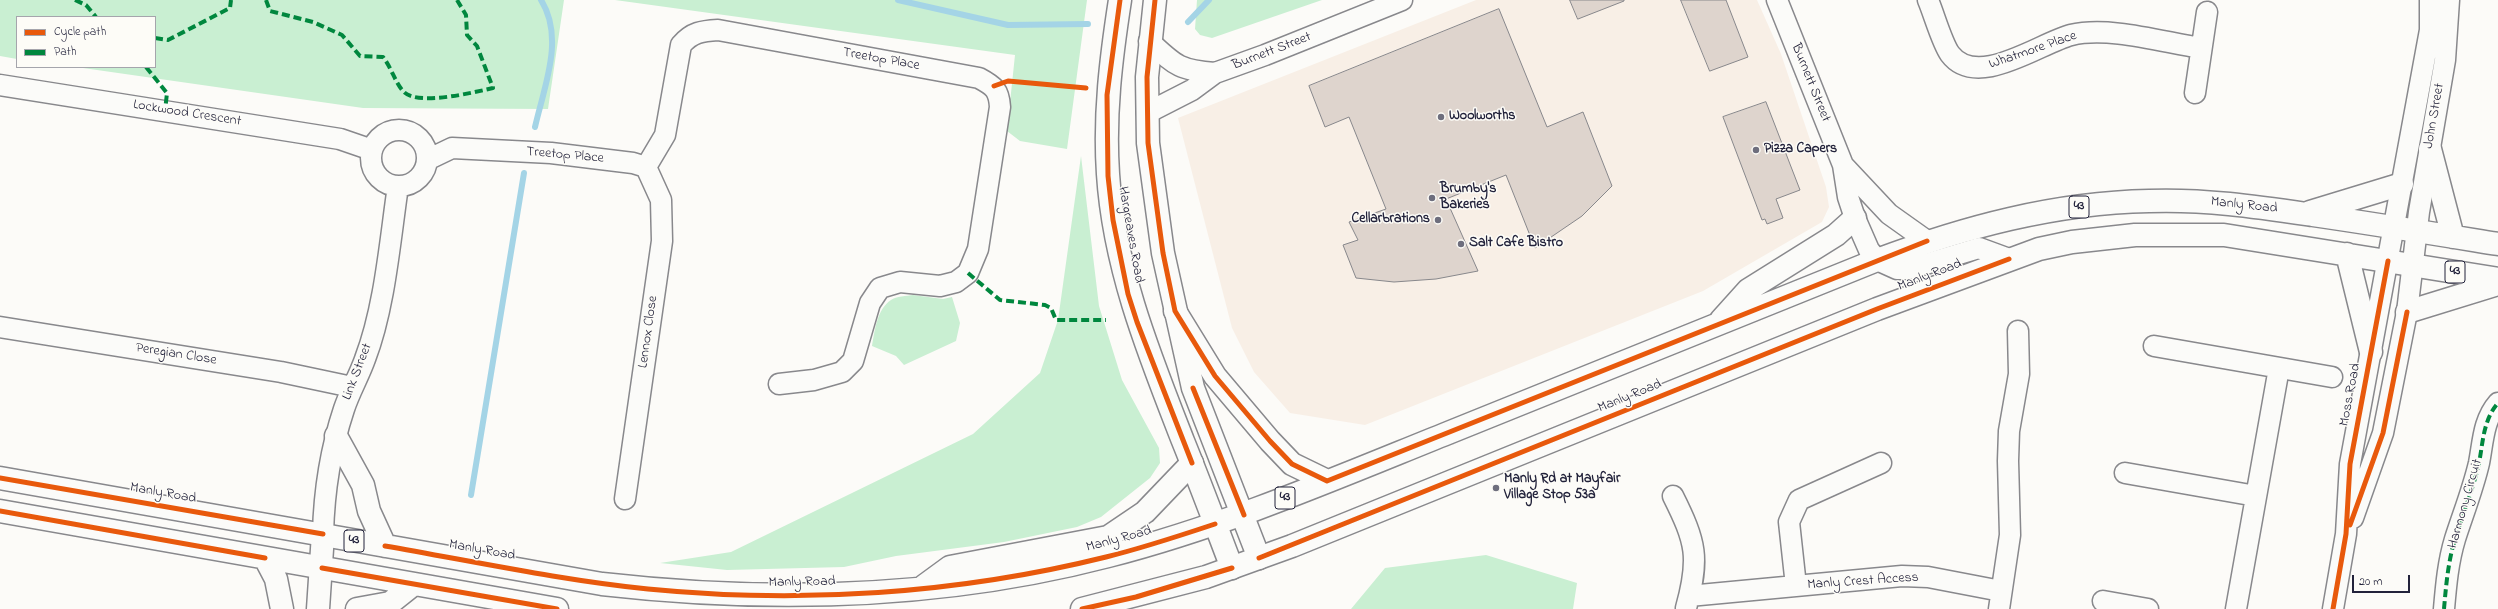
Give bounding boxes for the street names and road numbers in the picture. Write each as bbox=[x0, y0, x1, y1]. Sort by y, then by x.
street label: Whatmore Place bbox=[1987, 28, 2079, 74]
street label: Burnett Street bbox=[1230, 29, 1314, 75]
street label: Burnett Street bbox=[1787, 41, 1833, 125]
street label: Treetop Place bbox=[841, 45, 921, 75]
street label: John Street bbox=[2421, 82, 2449, 150]
street label: Lockwood Crescent bbox=[132, 97, 242, 131]
street label: Treetop Place bbox=[526, 144, 604, 168]
street label: Hargreaves Road bbox=[1113, 185, 1147, 285]
street label: Manly Road bbox=[2210, 194, 2278, 218]
road number: 43 bbox=[2069, 196, 2089, 218]
street label: Manly Road bbox=[1896, 256, 1964, 296]
road number: 43 bbox=[2445, 261, 2465, 283]
street label: Lennox Close bbox=[636, 295, 662, 369]
street label: Peregian Close bbox=[134, 340, 218, 370]
street label: Link Street bbox=[339, 341, 377, 403]
street label: Moss Road bbox=[2337, 362, 2365, 428]
street label: Manly Road bbox=[1596, 377, 1664, 417]
street label: Harmony Circuit bbox=[2445, 457, 2487, 551]
street label: Manly Road bbox=[129, 480, 197, 508]
road number: 43 bbox=[1275, 487, 1295, 509]
street label: Manly Road bbox=[1084, 523, 1154, 557]
road number: 43 bbox=[344, 530, 364, 552]
street label: Manly Road bbox=[448, 537, 516, 565]
street label: Manly Crest Access bbox=[1807, 570, 1919, 594]
street label: Manly Road bbox=[768, 574, 836, 592]

